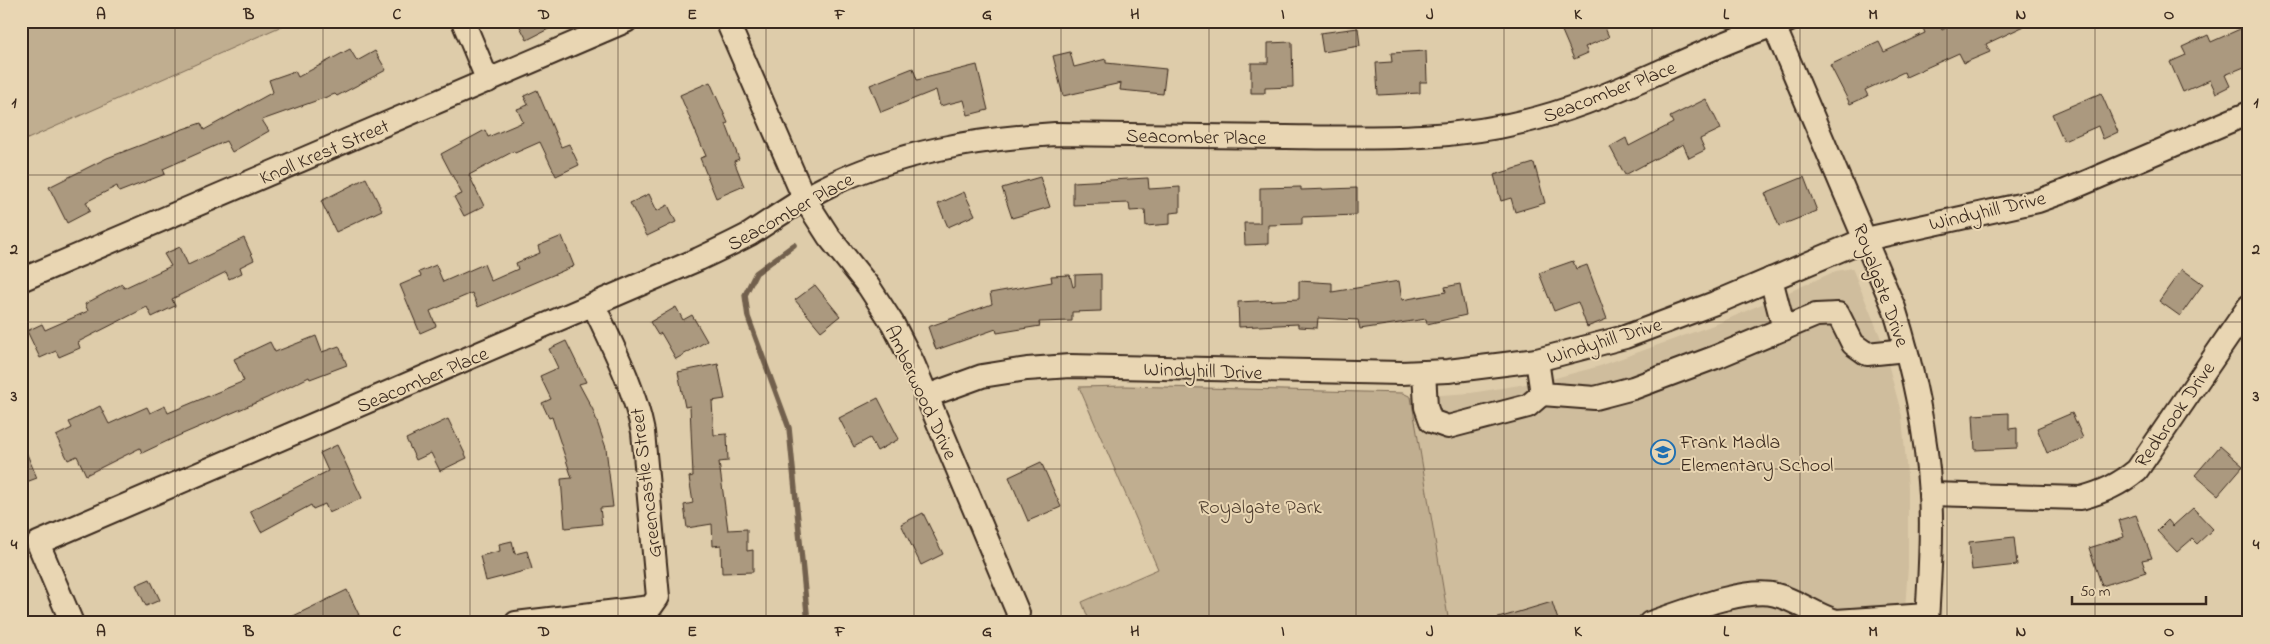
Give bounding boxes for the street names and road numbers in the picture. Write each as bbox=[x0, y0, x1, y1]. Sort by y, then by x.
street label: Seacomber Place bbox=[1539, 55, 1681, 132]
street label: Knoll Krest Street bbox=[256, 113, 395, 194]
street label: Seacomber Place bbox=[1125, 123, 1266, 154]
street label: Seacomber Place bbox=[723, 166, 860, 260]
street label: Windyhill Drive bbox=[1926, 185, 2049, 240]
street label: Royalgate Drive bbox=[1843, 220, 1915, 352]
street label: Windyhill Drive bbox=[1544, 311, 1666, 374]
street label: Amberwood Drive bbox=[876, 321, 964, 465]
street label: Seacomber Place bbox=[353, 340, 493, 422]
street label: Windyhill Drive bbox=[1143, 356, 1263, 389]
street label: Redbrook Drive bbox=[2129, 356, 2223, 474]
street label: Greencastle Street bbox=[624, 406, 671, 559]

